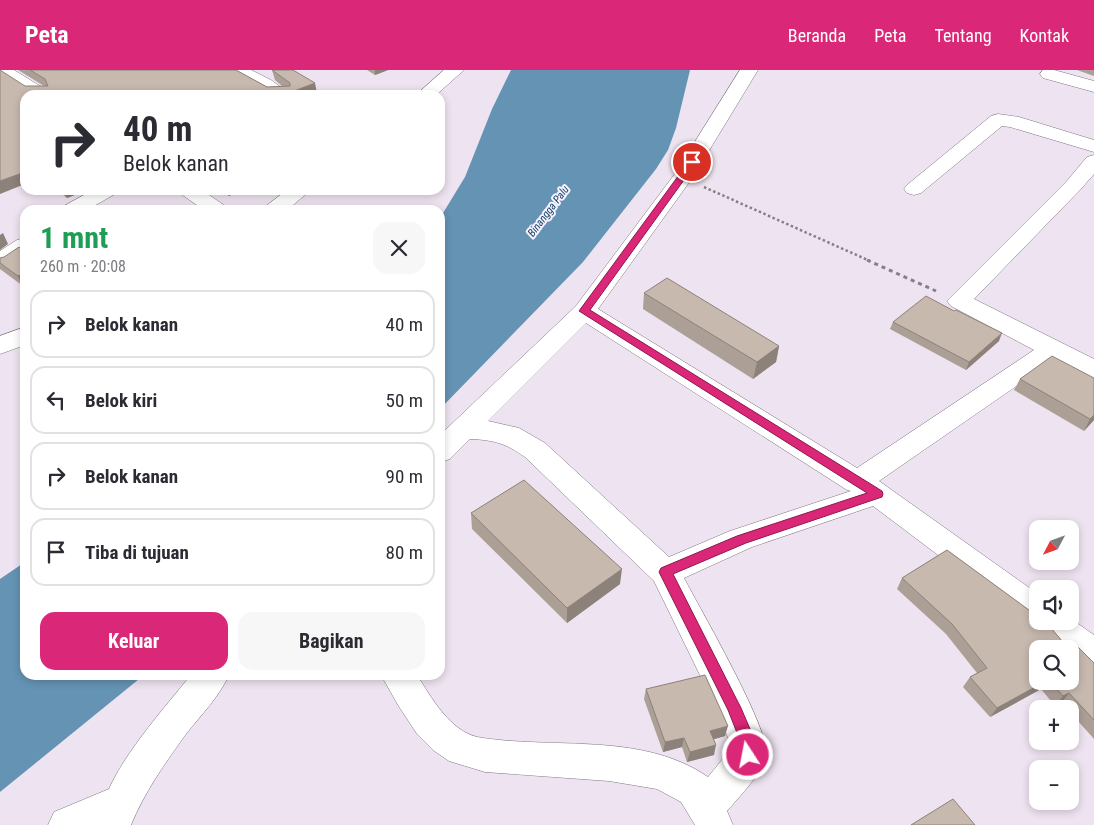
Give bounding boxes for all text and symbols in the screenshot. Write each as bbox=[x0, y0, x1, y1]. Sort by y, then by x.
text: Peta bbox=[25, 21, 69, 49]
text: Beranda bbox=[788, 25, 846, 46]
text: Peta bbox=[874, 25, 906, 46]
text: Tentang bbox=[934, 25, 992, 46]
text: Kontak bbox=[1020, 25, 1069, 46]
text: 40 m bbox=[123, 109, 192, 150]
icon: right bbox=[40, 110, 105, 175]
pin bbox=[671, 141, 713, 183]
icon: arrive bbox=[678, 148, 706, 176]
text: Belok kanan bbox=[123, 151, 229, 176]
water label: Binangga Palu bbox=[525, 183, 572, 239]
text: 1 mnt bbox=[40, 220, 108, 255]
button: close bbox=[373, 222, 425, 274]
text: 260 m · 20:08 bbox=[40, 257, 126, 276]
icon: right bbox=[42, 310, 70, 338]
text: Belok kanan bbox=[85, 313, 178, 336]
text: 40 m bbox=[386, 313, 423, 336]
icon: left bbox=[42, 386, 70, 414]
text: Belok kiri bbox=[85, 389, 157, 412]
text: 50 m bbox=[386, 389, 423, 412]
icon: right bbox=[42, 462, 70, 490]
text: Belok kanan bbox=[85, 465, 178, 488]
text: 90 m bbox=[386, 465, 423, 488]
north arrow bbox=[1029, 520, 1079, 570]
map controls bbox=[1029, 520, 1079, 810]
icon: arrive bbox=[42, 538, 70, 566]
text: Tiba di tujuan bbox=[85, 541, 189, 564]
text: 80 m bbox=[386, 541, 423, 564]
button: sound bbox=[1029, 580, 1079, 630]
button: Keluar bbox=[40, 612, 228, 670]
button: Bagikan bbox=[238, 612, 425, 670]
button: search bbox=[1029, 640, 1079, 690]
button: + bbox=[1029, 700, 1079, 750]
position arrow bbox=[721, 728, 773, 780]
button: − bbox=[1029, 760, 1079, 810]

